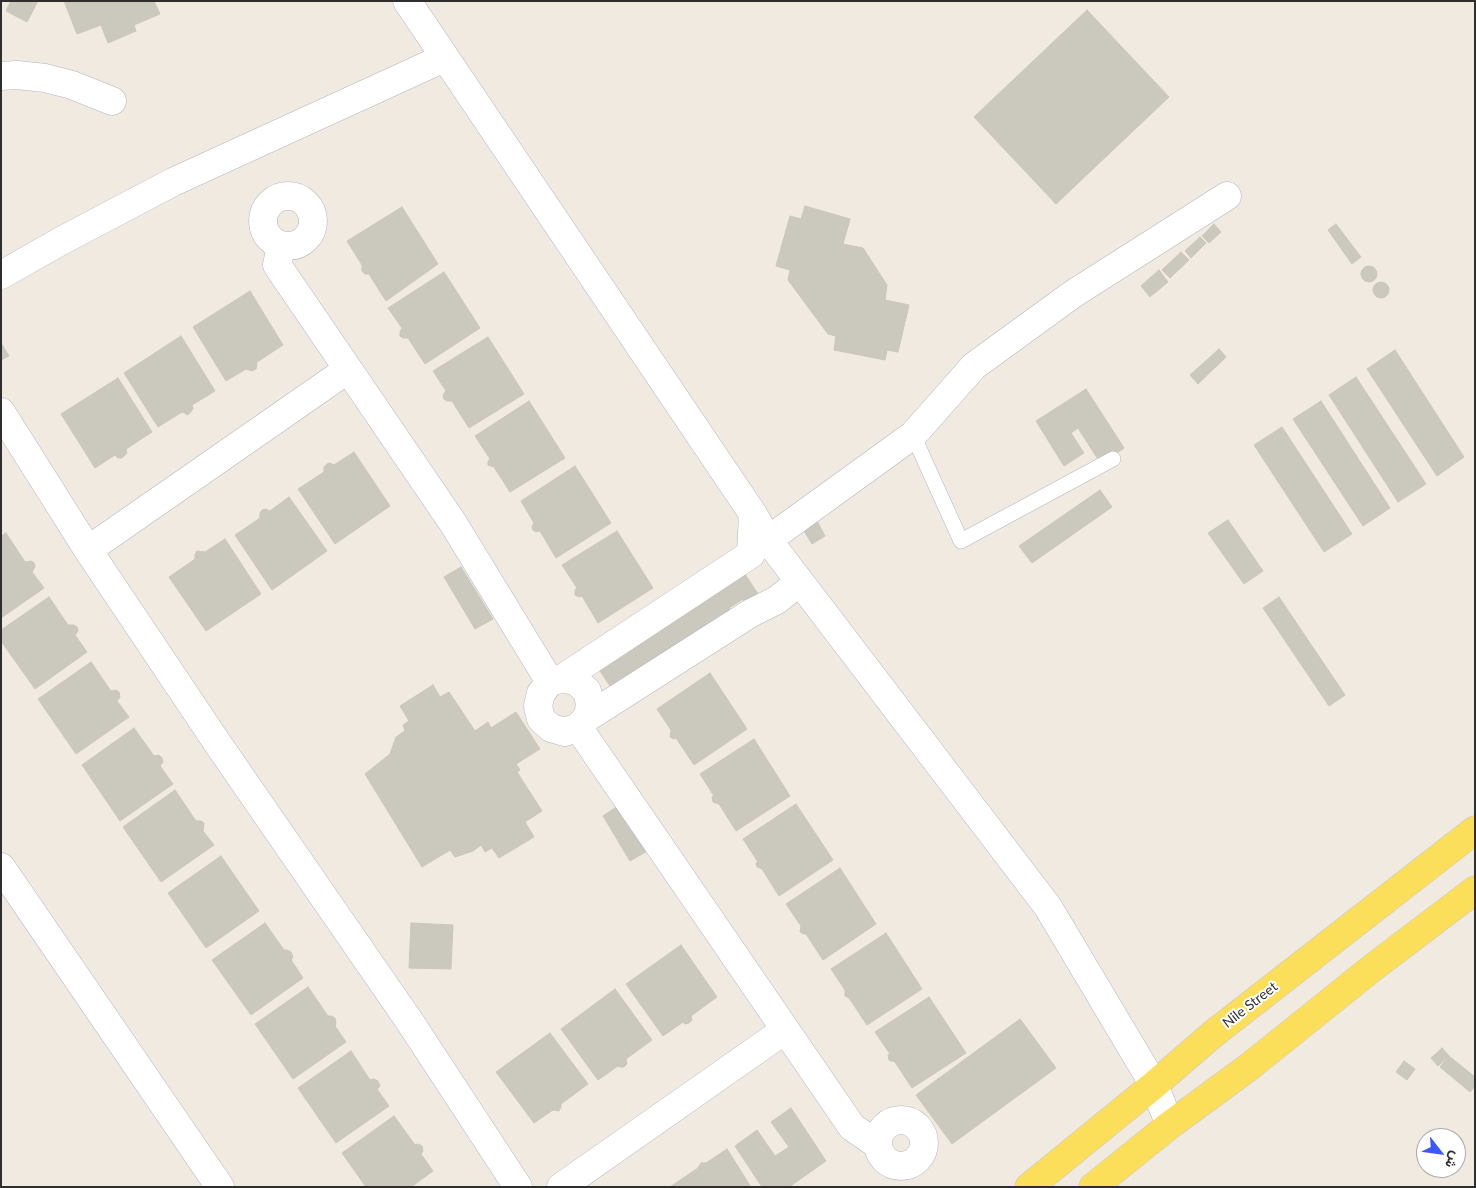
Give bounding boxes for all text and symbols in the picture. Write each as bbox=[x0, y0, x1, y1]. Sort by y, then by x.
street label: Nile Street bbox=[1219, 978, 1281, 1032]
north arrow bbox=[1416, 1128, 1466, 1178]
text: ش bbox=[1442, 1149, 1465, 1172]

